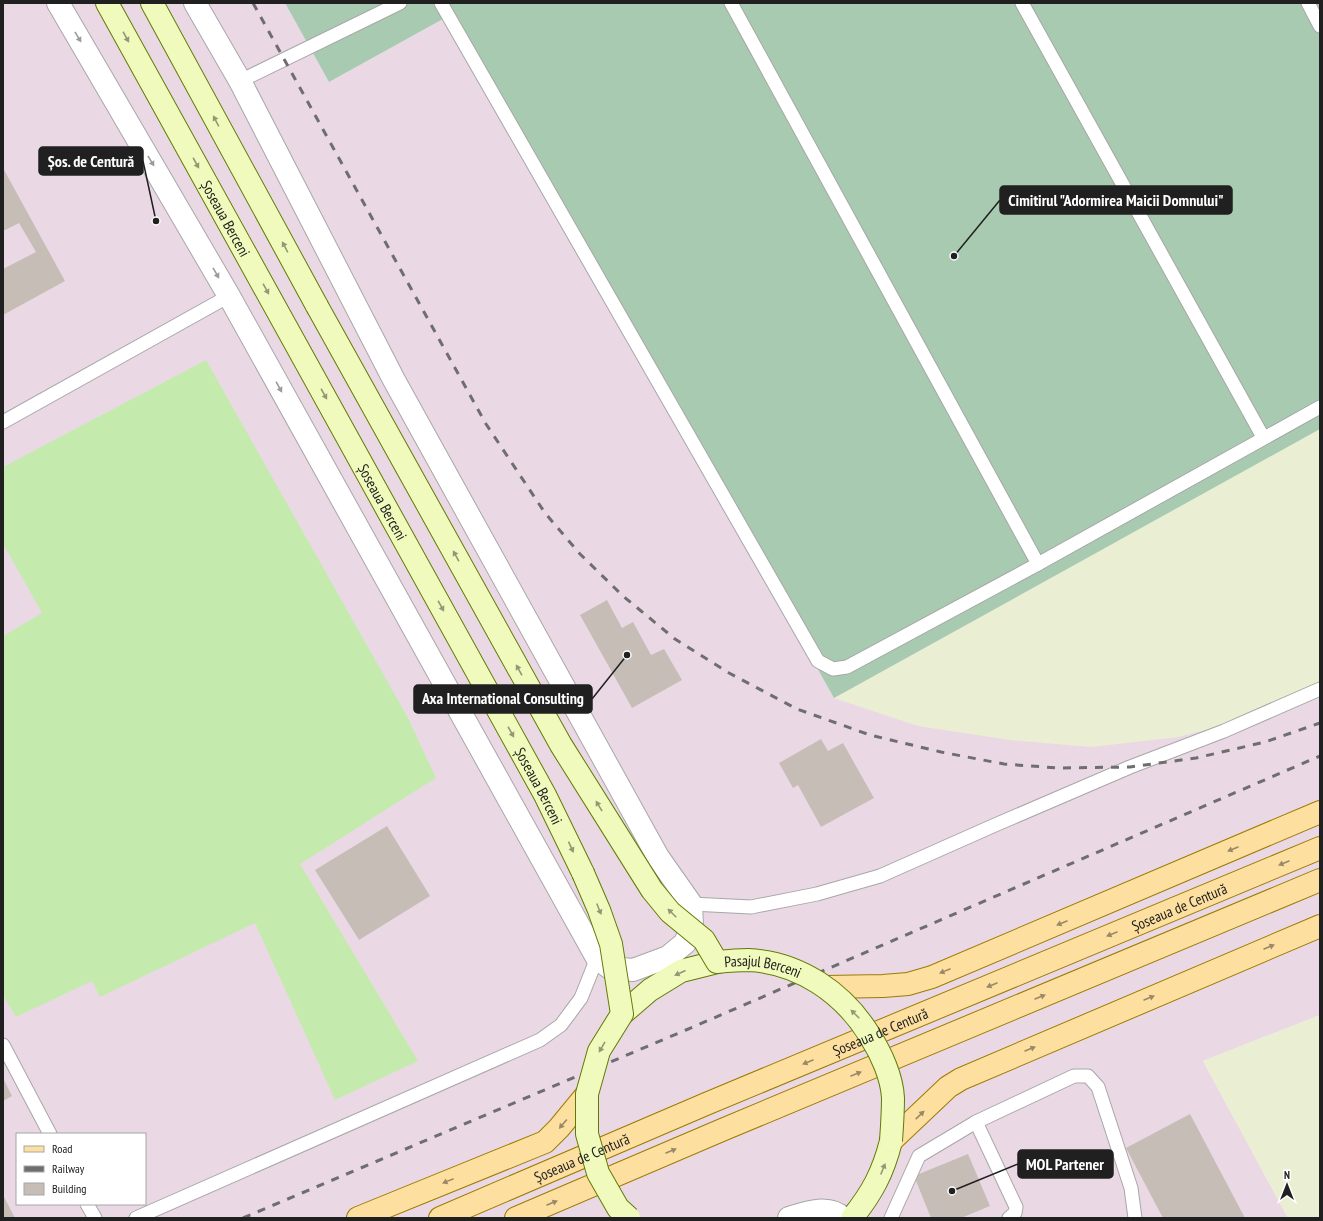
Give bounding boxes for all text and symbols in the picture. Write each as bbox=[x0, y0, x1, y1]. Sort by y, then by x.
one-way arrow bbox=[74, 31, 81, 43]
one-way arrow bbox=[123, 31, 130, 43]
one-way arrow bbox=[213, 115, 219, 126]
callout: Șos. de Centură bbox=[39, 147, 143, 175]
text: Șos. de Centură bbox=[48, 151, 135, 171]
one-way arrow bbox=[147, 155, 154, 167]
one-way arrow bbox=[193, 157, 200, 169]
street label: Șoseaua Berceni bbox=[197, 177, 255, 260]
callout: Cimitirul "Adormirea Maicii Domnului" bbox=[1000, 186, 1232, 214]
text: Cimitirul "Adormirea Maicii Domnului" bbox=[1008, 190, 1224, 210]
one-way arrow bbox=[281, 241, 288, 253]
one-way arrow bbox=[212, 267, 219, 279]
one-way arrow bbox=[263, 283, 270, 295]
one-way arrow bbox=[276, 381, 282, 393]
one-way arrow bbox=[321, 388, 328, 400]
street label: Șoseaua Berceni bbox=[354, 460, 412, 543]
one-way arrow bbox=[453, 550, 460, 562]
one-way arrow bbox=[438, 600, 444, 611]
one-way arrow bbox=[516, 664, 523, 676]
callout: Axa International Consulting bbox=[414, 685, 592, 713]
text: Axa International Consulting bbox=[421, 688, 584, 708]
one-way arrow bbox=[507, 726, 514, 738]
street label: Șoseaua Berceni bbox=[511, 744, 567, 827]
one-way arrow bbox=[595, 801, 603, 811]
one-way arrow bbox=[568, 841, 574, 852]
one-way arrow bbox=[1227, 846, 1238, 852]
one-way arrow bbox=[1278, 859, 1290, 866]
street label: Șoseaua de Centură bbox=[1128, 878, 1230, 935]
one-way arrow bbox=[596, 903, 602, 915]
one-way arrow bbox=[667, 908, 677, 918]
one-way arrow bbox=[1055, 920, 1067, 926]
one-way arrow bbox=[1106, 932, 1118, 938]
one-way arrow bbox=[1264, 944, 1275, 950]
street label: Pasajul Berceni bbox=[723, 950, 805, 982]
one-way arrow bbox=[938, 969, 950, 975]
one-way arrow bbox=[674, 970, 686, 976]
one-way arrow bbox=[986, 982, 998, 988]
one-way arrow bbox=[1035, 994, 1046, 1000]
one-way arrow bbox=[1144, 994, 1156, 1000]
street label: Șoseaua de Centură bbox=[829, 1003, 931, 1060]
one-way arrow bbox=[850, 1009, 860, 1019]
one-way arrow bbox=[599, 1041, 606, 1053]
one-way arrow bbox=[1024, 1045, 1036, 1051]
one-way arrow bbox=[801, 1059, 813, 1065]
one-way arrow bbox=[850, 1071, 861, 1077]
one-way arrow bbox=[915, 1110, 925, 1120]
one-way arrow bbox=[558, 1119, 567, 1129]
street label: Șoseaua de Centură bbox=[531, 1129, 632, 1186]
legend bbox=[16, 1133, 146, 1205]
text: Road bbox=[52, 1141, 72, 1156]
one-way arrow bbox=[666, 1148, 678, 1154]
callout: MOL Partener bbox=[1018, 1150, 1113, 1178]
text: MOL Partener bbox=[1026, 1154, 1104, 1174]
text: Railway bbox=[52, 1161, 85, 1176]
one-way arrow bbox=[879, 1163, 886, 1175]
north arrow bbox=[1267, 1165, 1307, 1205]
text: N bbox=[1284, 1168, 1290, 1182]
one-way arrow bbox=[441, 1179, 453, 1185]
text: Building bbox=[52, 1181, 87, 1196]
one-way arrow bbox=[546, 1199, 558, 1205]

